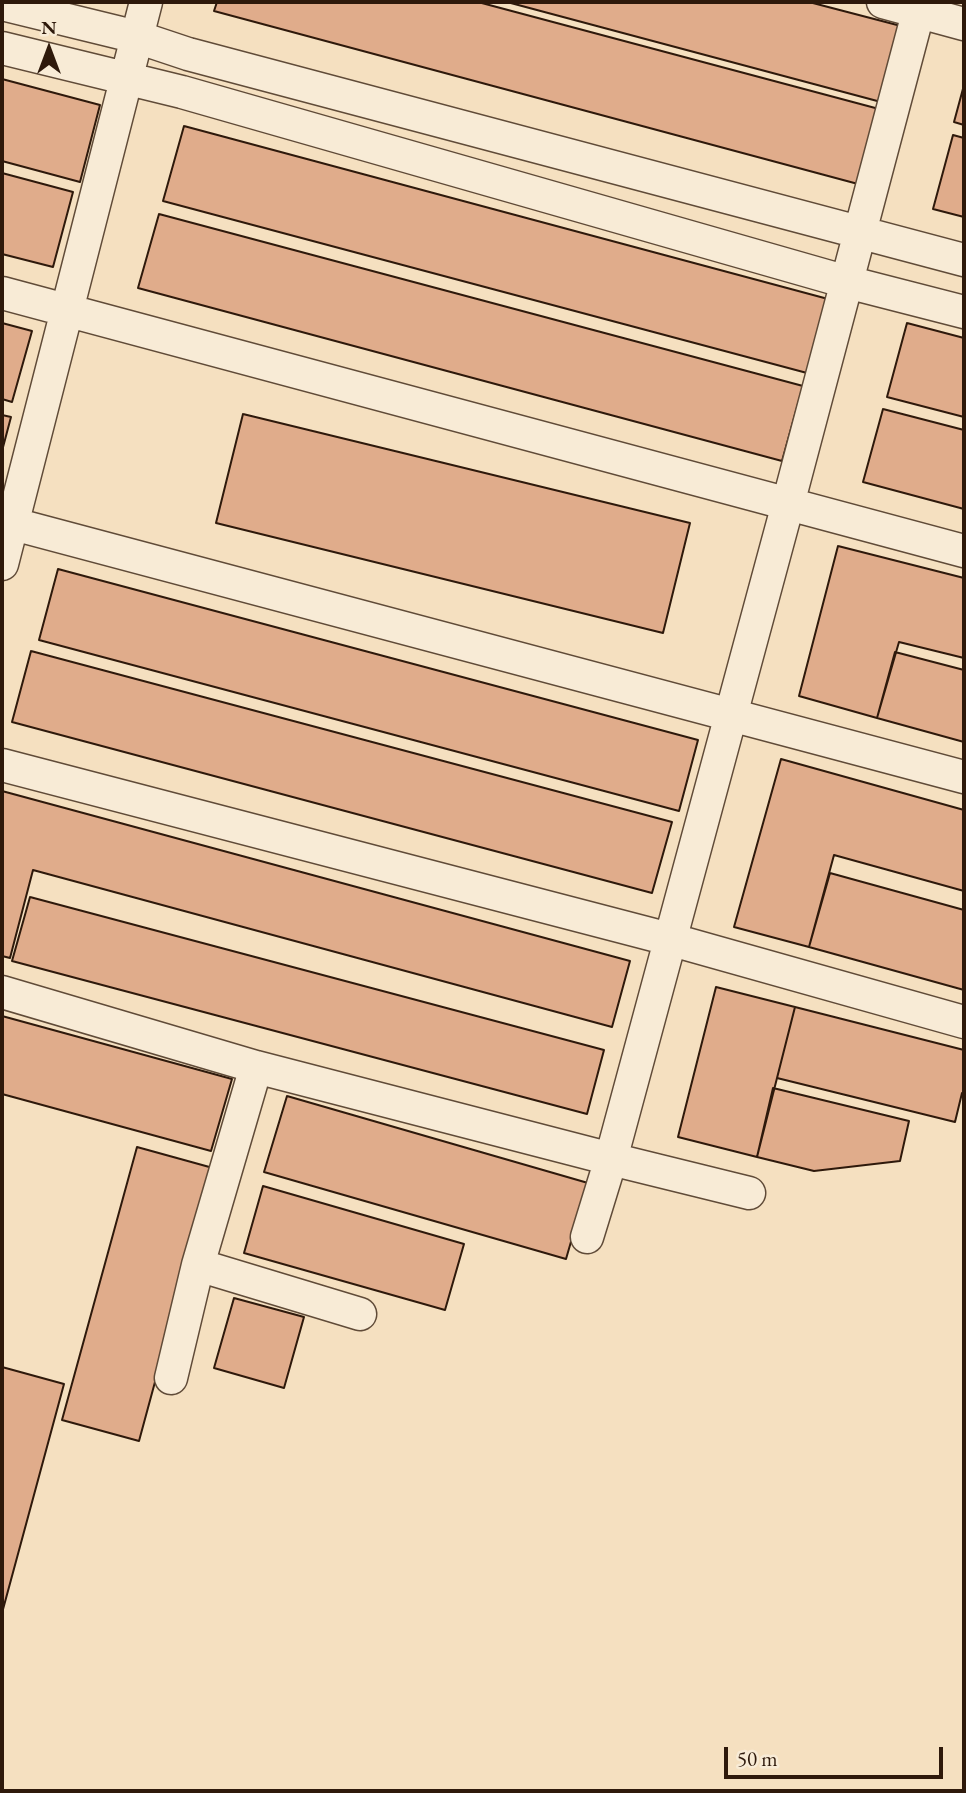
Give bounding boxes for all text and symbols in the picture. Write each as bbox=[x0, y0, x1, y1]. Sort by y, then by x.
north arrow bbox=[14, 14, 84, 84]
text: N bbox=[41, 15, 57, 40]
scale bar bbox=[728, 1734, 947, 1778]
text: 50 m bbox=[737, 1745, 778, 1772]

